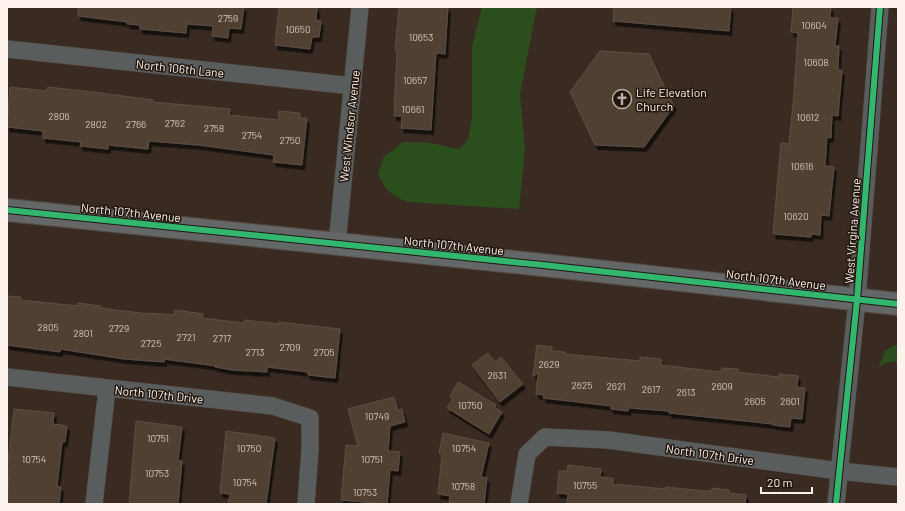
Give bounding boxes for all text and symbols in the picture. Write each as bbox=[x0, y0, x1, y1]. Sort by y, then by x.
house number: 2759 bbox=[218, 12, 238, 24]
house number: 10604 bbox=[801, 19, 827, 31]
house number: 10650 bbox=[285, 23, 311, 35]
house number: 10653 bbox=[409, 31, 433, 43]
street label: North 106th Lane bbox=[135, 56, 225, 80]
house number: 10608 bbox=[803, 56, 829, 68]
street label: West Windsor Avenue bbox=[336, 69, 362, 183]
house number: 10657 bbox=[403, 74, 427, 86]
place label: Life Elevation Church bbox=[636, 85, 707, 113]
church icon: Life Elevation Church bbox=[611, 88, 633, 110]
house number: 10661 bbox=[402, 103, 424, 115]
house number: 2806 bbox=[48, 110, 70, 122]
house number: 10612 bbox=[797, 111, 819, 123]
house number: 2762 bbox=[165, 117, 185, 129]
house number: 2802 bbox=[85, 118, 107, 130]
house number: 2766 bbox=[126, 118, 146, 130]
house number: 2758 bbox=[204, 122, 224, 134]
house number: 2754 bbox=[242, 129, 262, 141]
house number: 2750 bbox=[280, 134, 300, 146]
house number: 10616 bbox=[791, 160, 813, 172]
street label: West Virgina Avenue bbox=[841, 178, 863, 284]
street label: North 107th Avenue bbox=[80, 200, 182, 224]
house number: 10620 bbox=[783, 210, 809, 222]
street label: North 107th Avenue bbox=[403, 233, 505, 257]
street label: North 107th Avenue bbox=[725, 266, 827, 292]
house number: 2805 bbox=[37, 321, 59, 333]
house number: 2729 bbox=[109, 322, 129, 334]
house number: 2801 bbox=[73, 327, 93, 339]
house number: 2721 bbox=[177, 331, 195, 343]
house number: 2717 bbox=[213, 332, 231, 344]
house number: 2725 bbox=[141, 337, 161, 349]
house number: 2709 bbox=[280, 341, 300, 353]
house number: 2713 bbox=[246, 346, 264, 358]
house number: 2705 bbox=[314, 346, 334, 358]
house number: 2629 bbox=[538, 358, 560, 370]
house number: 2631 bbox=[487, 369, 507, 381]
house number: 2625 bbox=[571, 379, 593, 391]
house number: 2621 bbox=[606, 380, 626, 392]
house number: 2609 bbox=[711, 380, 733, 392]
street label: North 107th Drive bbox=[114, 382, 204, 406]
house number: 2617 bbox=[642, 383, 661, 395]
house number: 2613 bbox=[677, 386, 695, 398]
house number: 2605 bbox=[744, 395, 766, 407]
house number: 2601 bbox=[780, 395, 800, 407]
house number: 10750 bbox=[458, 399, 482, 411]
house number: 10749 bbox=[365, 410, 389, 422]
house number: 10751 bbox=[147, 432, 169, 444]
street label: North 107th Drive bbox=[665, 441, 755, 467]
house number: 10750 bbox=[237, 442, 261, 454]
house number: 10754 bbox=[452, 442, 476, 454]
house number: 10754 bbox=[22, 453, 46, 465]
house number: 10751 bbox=[361, 453, 383, 465]
house number: 10753 bbox=[145, 467, 169, 479]
scale bar bbox=[761, 469, 812, 495]
text: 20 m bbox=[767, 475, 793, 489]
house number: 10754 bbox=[233, 476, 257, 488]
house number: 10755 bbox=[573, 479, 597, 491]
house number: 10758 bbox=[451, 480, 475, 492]
house number: 10753 bbox=[353, 486, 377, 498]

